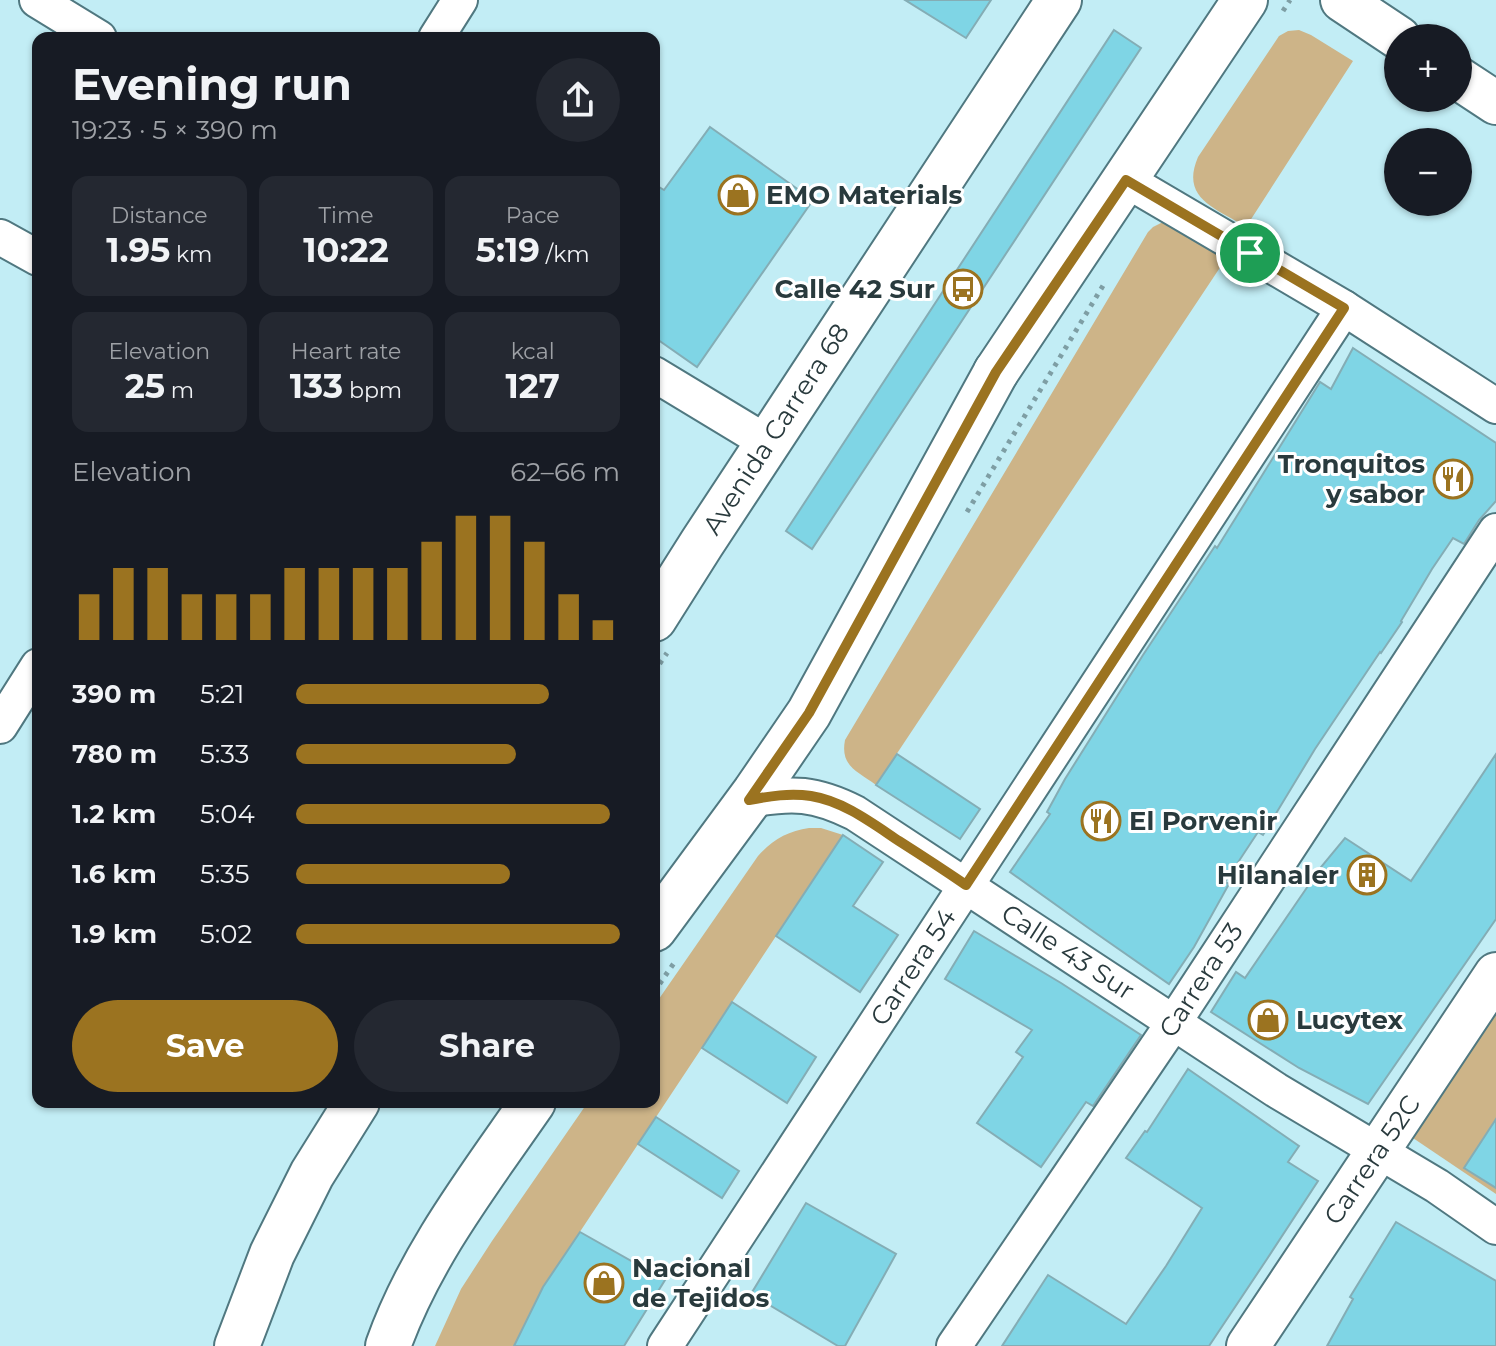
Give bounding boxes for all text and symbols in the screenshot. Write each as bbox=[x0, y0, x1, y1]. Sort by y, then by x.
map controls bbox=[1384, 24, 1472, 216]
button: + bbox=[1384, 24, 1472, 112]
text: Evening run bbox=[72, 57, 352, 111]
button: share bbox=[536, 58, 620, 142]
text: 19:23 · 5 × 390 m bbox=[72, 114, 278, 146]
button: − bbox=[1384, 128, 1472, 216]
shop icon: EMO Materials bbox=[717, 174, 759, 216]
place label: EMO Materials bbox=[766, 179, 963, 211]
text: Distance bbox=[111, 202, 208, 229]
text: Time bbox=[318, 202, 374, 229]
text: Pace bbox=[506, 202, 560, 229]
pin bbox=[1216, 219, 1284, 287]
text: 1.95 bbox=[106, 229, 170, 271]
text: 10:22 bbox=[303, 229, 389, 271]
text: 5:19 bbox=[476, 229, 540, 271]
icon: arrive bbox=[1228, 231, 1272, 275]
text: km bbox=[170, 241, 212, 268]
text: /km bbox=[540, 241, 590, 268]
bus stop icon: Calle 42 Sur bbox=[942, 268, 984, 310]
place label: Calle 42 Sur bbox=[775, 273, 935, 305]
street label: Avenida Carrera 68 bbox=[696, 317, 856, 541]
text: Elevation bbox=[108, 338, 210, 365]
text: Heart rate bbox=[291, 338, 401, 365]
text: kcal bbox=[511, 338, 555, 365]
text: 25 bbox=[125, 365, 165, 407]
text: 133 bbox=[290, 365, 343, 407]
text: 127 bbox=[505, 365, 560, 407]
text: m bbox=[165, 377, 194, 404]
text: bpm bbox=[343, 377, 402, 404]
place label: Tronquitos y sabor bbox=[1278, 448, 1425, 510]
text: Elevation bbox=[72, 456, 192, 488]
text: 62–66 m bbox=[510, 456, 620, 488]
restaurant icon: Tronquitos y sabor bbox=[1432, 458, 1474, 500]
text: 390 m bbox=[72, 678, 156, 710]
text: 5:21 bbox=[200, 678, 244, 710]
text: 780 m bbox=[72, 738, 157, 770]
text: 5:33 bbox=[200, 738, 249, 770]
text: 1.2 km bbox=[72, 798, 156, 830]
text: 5:04 bbox=[200, 798, 255, 830]
restaurant icon: El Porvenir bbox=[1080, 800, 1122, 842]
place label: El Porvenir bbox=[1129, 805, 1278, 837]
building icon: Hilanaler bbox=[1346, 854, 1388, 896]
text: 1.6 km bbox=[72, 858, 157, 890]
text: 5:35 bbox=[200, 858, 249, 890]
place label: Hilanaler bbox=[1217, 859, 1339, 891]
street label: Calle 43 Sur bbox=[995, 897, 1141, 1007]
street label: Carrera 54 bbox=[863, 903, 963, 1031]
street label: Carrera 53 bbox=[1152, 917, 1250, 1043]
text: 1.9 km bbox=[72, 918, 157, 950]
text: 5:02 bbox=[200, 918, 252, 950]
shop icon: Lucytex bbox=[1247, 999, 1289, 1041]
button: Save bbox=[72, 1000, 338, 1092]
button: Share bbox=[354, 1000, 620, 1092]
place label: Lucytex bbox=[1296, 1004, 1403, 1036]
street label: Carrera 52C bbox=[1317, 1089, 1427, 1231]
place label: Nacional de Tejidos bbox=[632, 1252, 769, 1314]
shop icon: Nacional de Tejidos bbox=[583, 1262, 625, 1304]

